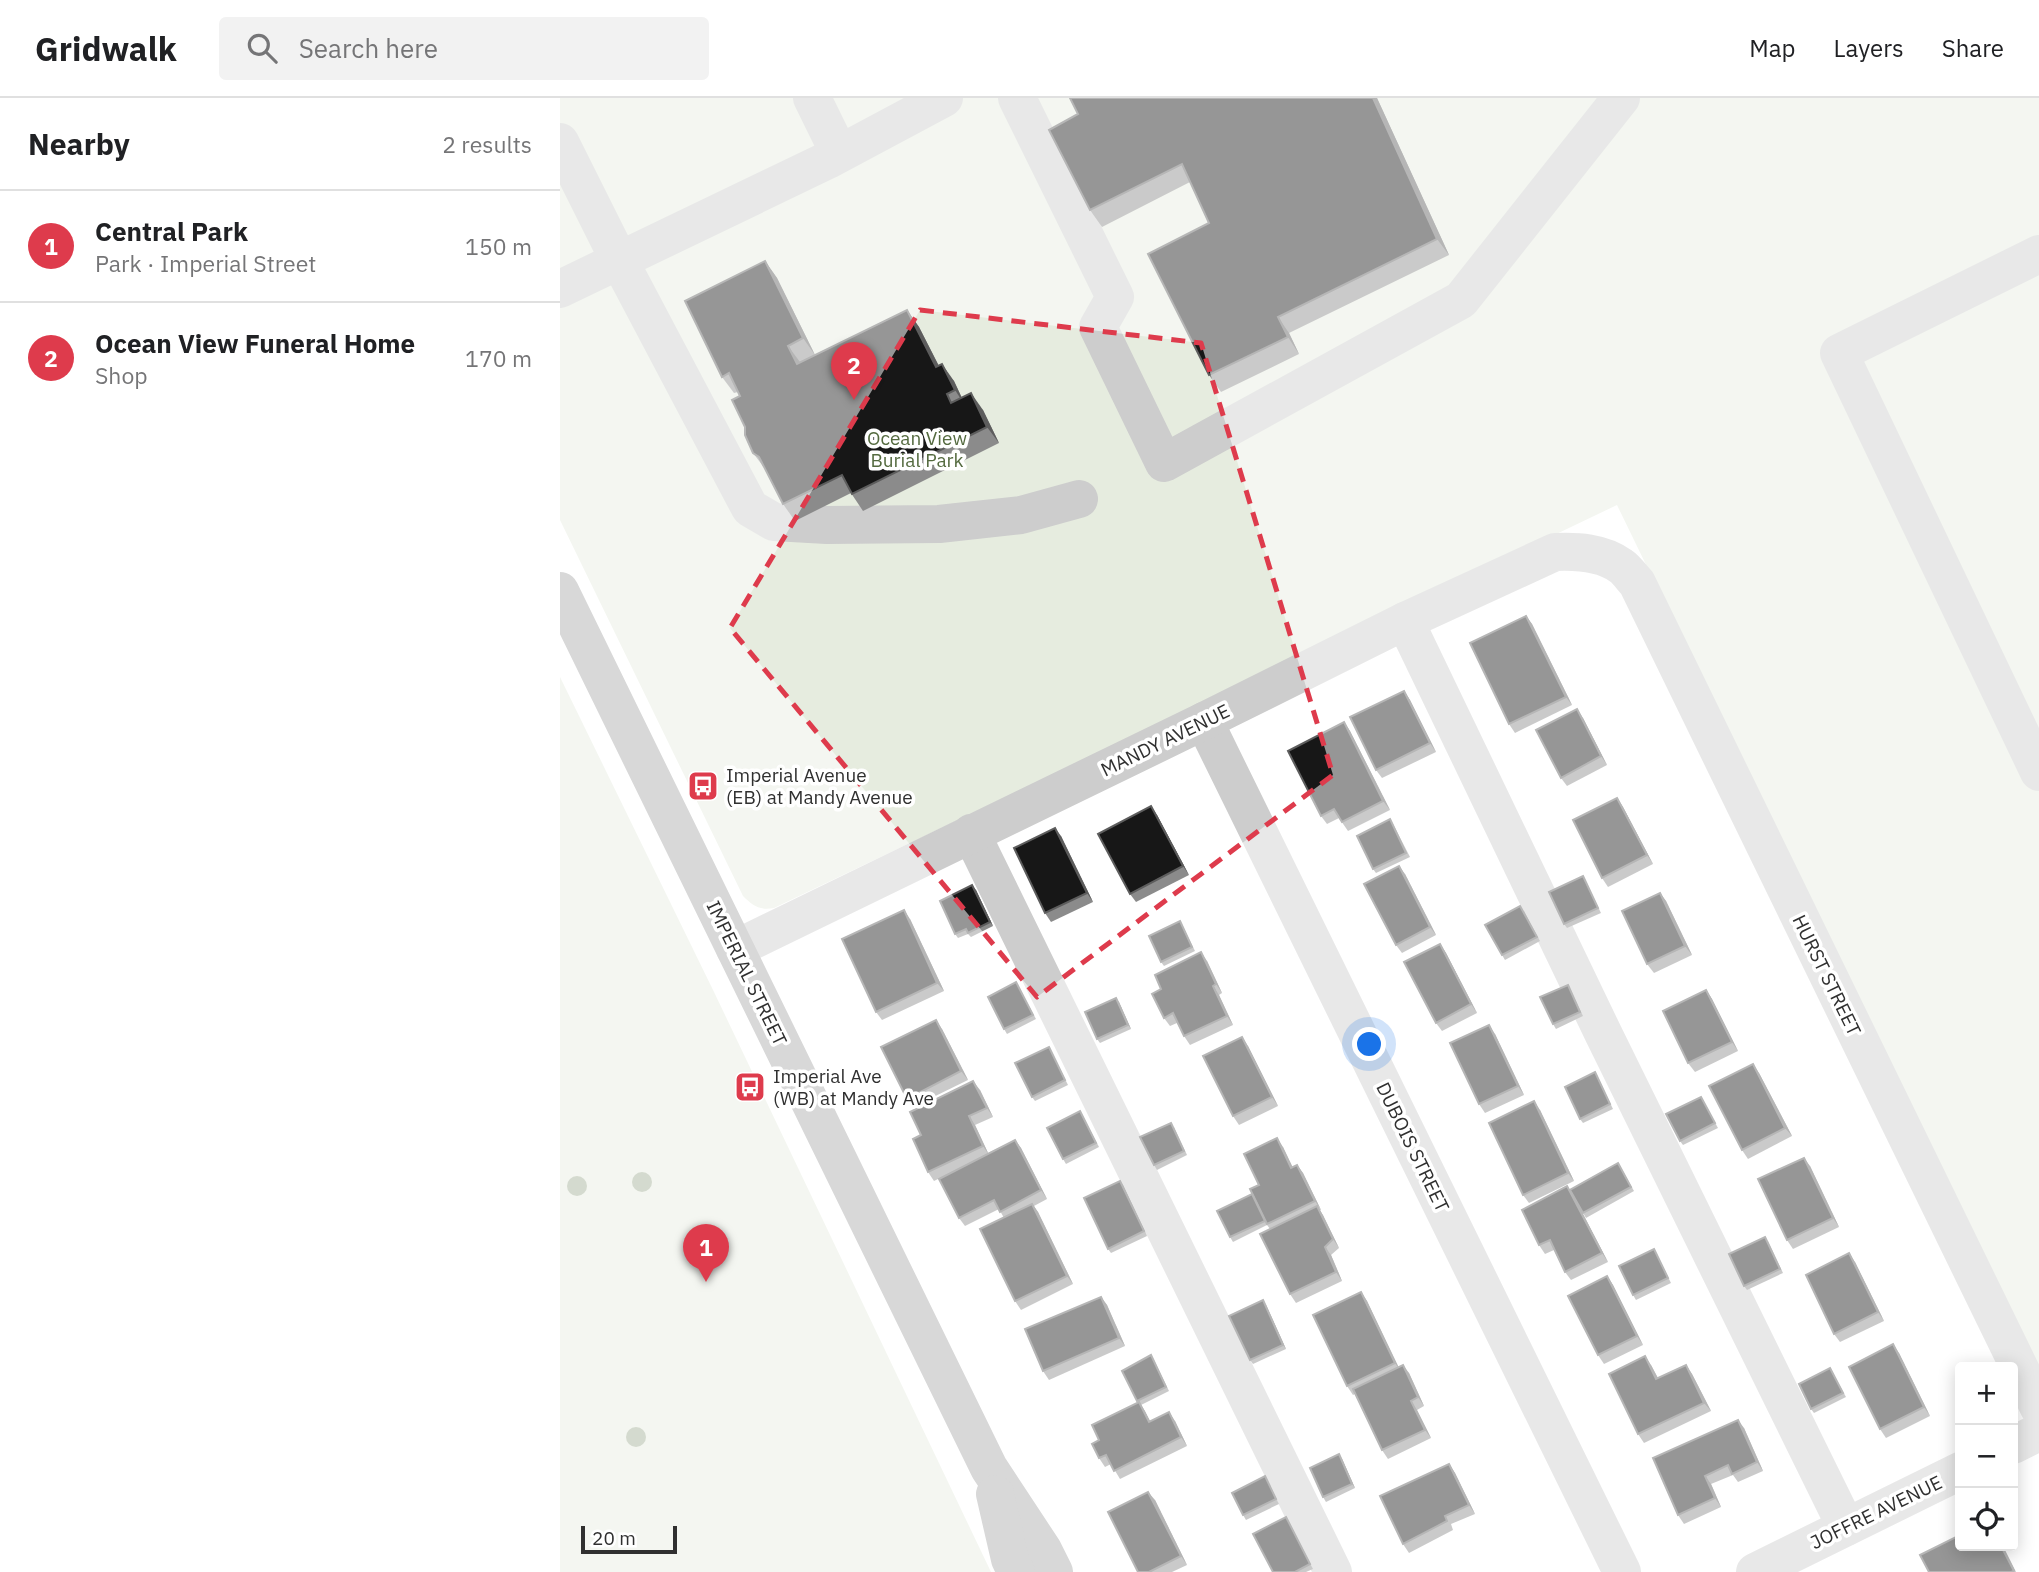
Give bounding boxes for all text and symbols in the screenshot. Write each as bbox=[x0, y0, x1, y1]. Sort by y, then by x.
search box bbox=[219, 17, 709, 80]
text: Gridwalk bbox=[35, 27, 177, 70]
icon: search bbox=[243, 29, 281, 67]
text: Search here bbox=[299, 31, 438, 65]
text: Map bbox=[1749, 32, 1796, 64]
text: Layers bbox=[1834, 32, 1904, 64]
text: Share bbox=[1942, 32, 2004, 64]
text: Nearby bbox=[28, 124, 130, 163]
text: 2 results bbox=[442, 129, 532, 159]
text: Central Park bbox=[95, 214, 248, 248]
text: 1 bbox=[44, 231, 58, 261]
text: 150 m bbox=[465, 231, 532, 261]
text: Park · Imperial Street bbox=[95, 248, 316, 278]
text: Ocean View Funeral Home bbox=[95, 326, 415, 360]
pin: 2 bbox=[831, 342, 877, 400]
text: 2 bbox=[44, 343, 58, 373]
text: 170 m bbox=[465, 343, 532, 373]
text: Shop bbox=[95, 360, 148, 390]
park label: Ocean View Burial Park bbox=[867, 426, 967, 472]
street label: MANDY AVENUE bbox=[1097, 698, 1233, 782]
place label: Imperial Avenue (EB) at Mandy Avenue bbox=[726, 763, 913, 809]
bus stop icon: Imperial Avenue (EB) at Mandy Avenue bbox=[686, 769, 720, 803]
street label: IMPERIAL STREET bbox=[701, 897, 793, 1050]
street label: HURST STREET bbox=[1787, 911, 1867, 1039]
your location bbox=[1352, 1027, 1386, 1061]
place label: Imperial Ave (WB) at Mandy Ave bbox=[773, 1064, 934, 1110]
bus stop icon: Imperial Ave (WB) at Mandy Ave bbox=[733, 1070, 767, 1104]
street label: DUBOIS STREET bbox=[1371, 1078, 1455, 1216]
pin: 1 bbox=[683, 1224, 729, 1282]
map controls bbox=[1955, 1362, 2018, 1551]
button: + bbox=[1955, 1362, 2018, 1425]
button: − bbox=[1955, 1425, 2018, 1488]
street label: JOFFRE AVENUE bbox=[1806, 1470, 1946, 1554]
button: locate bbox=[1955, 1488, 2018, 1551]
scale bar bbox=[581, 1523, 677, 1555]
text: 20 m bbox=[592, 1526, 636, 1550]

